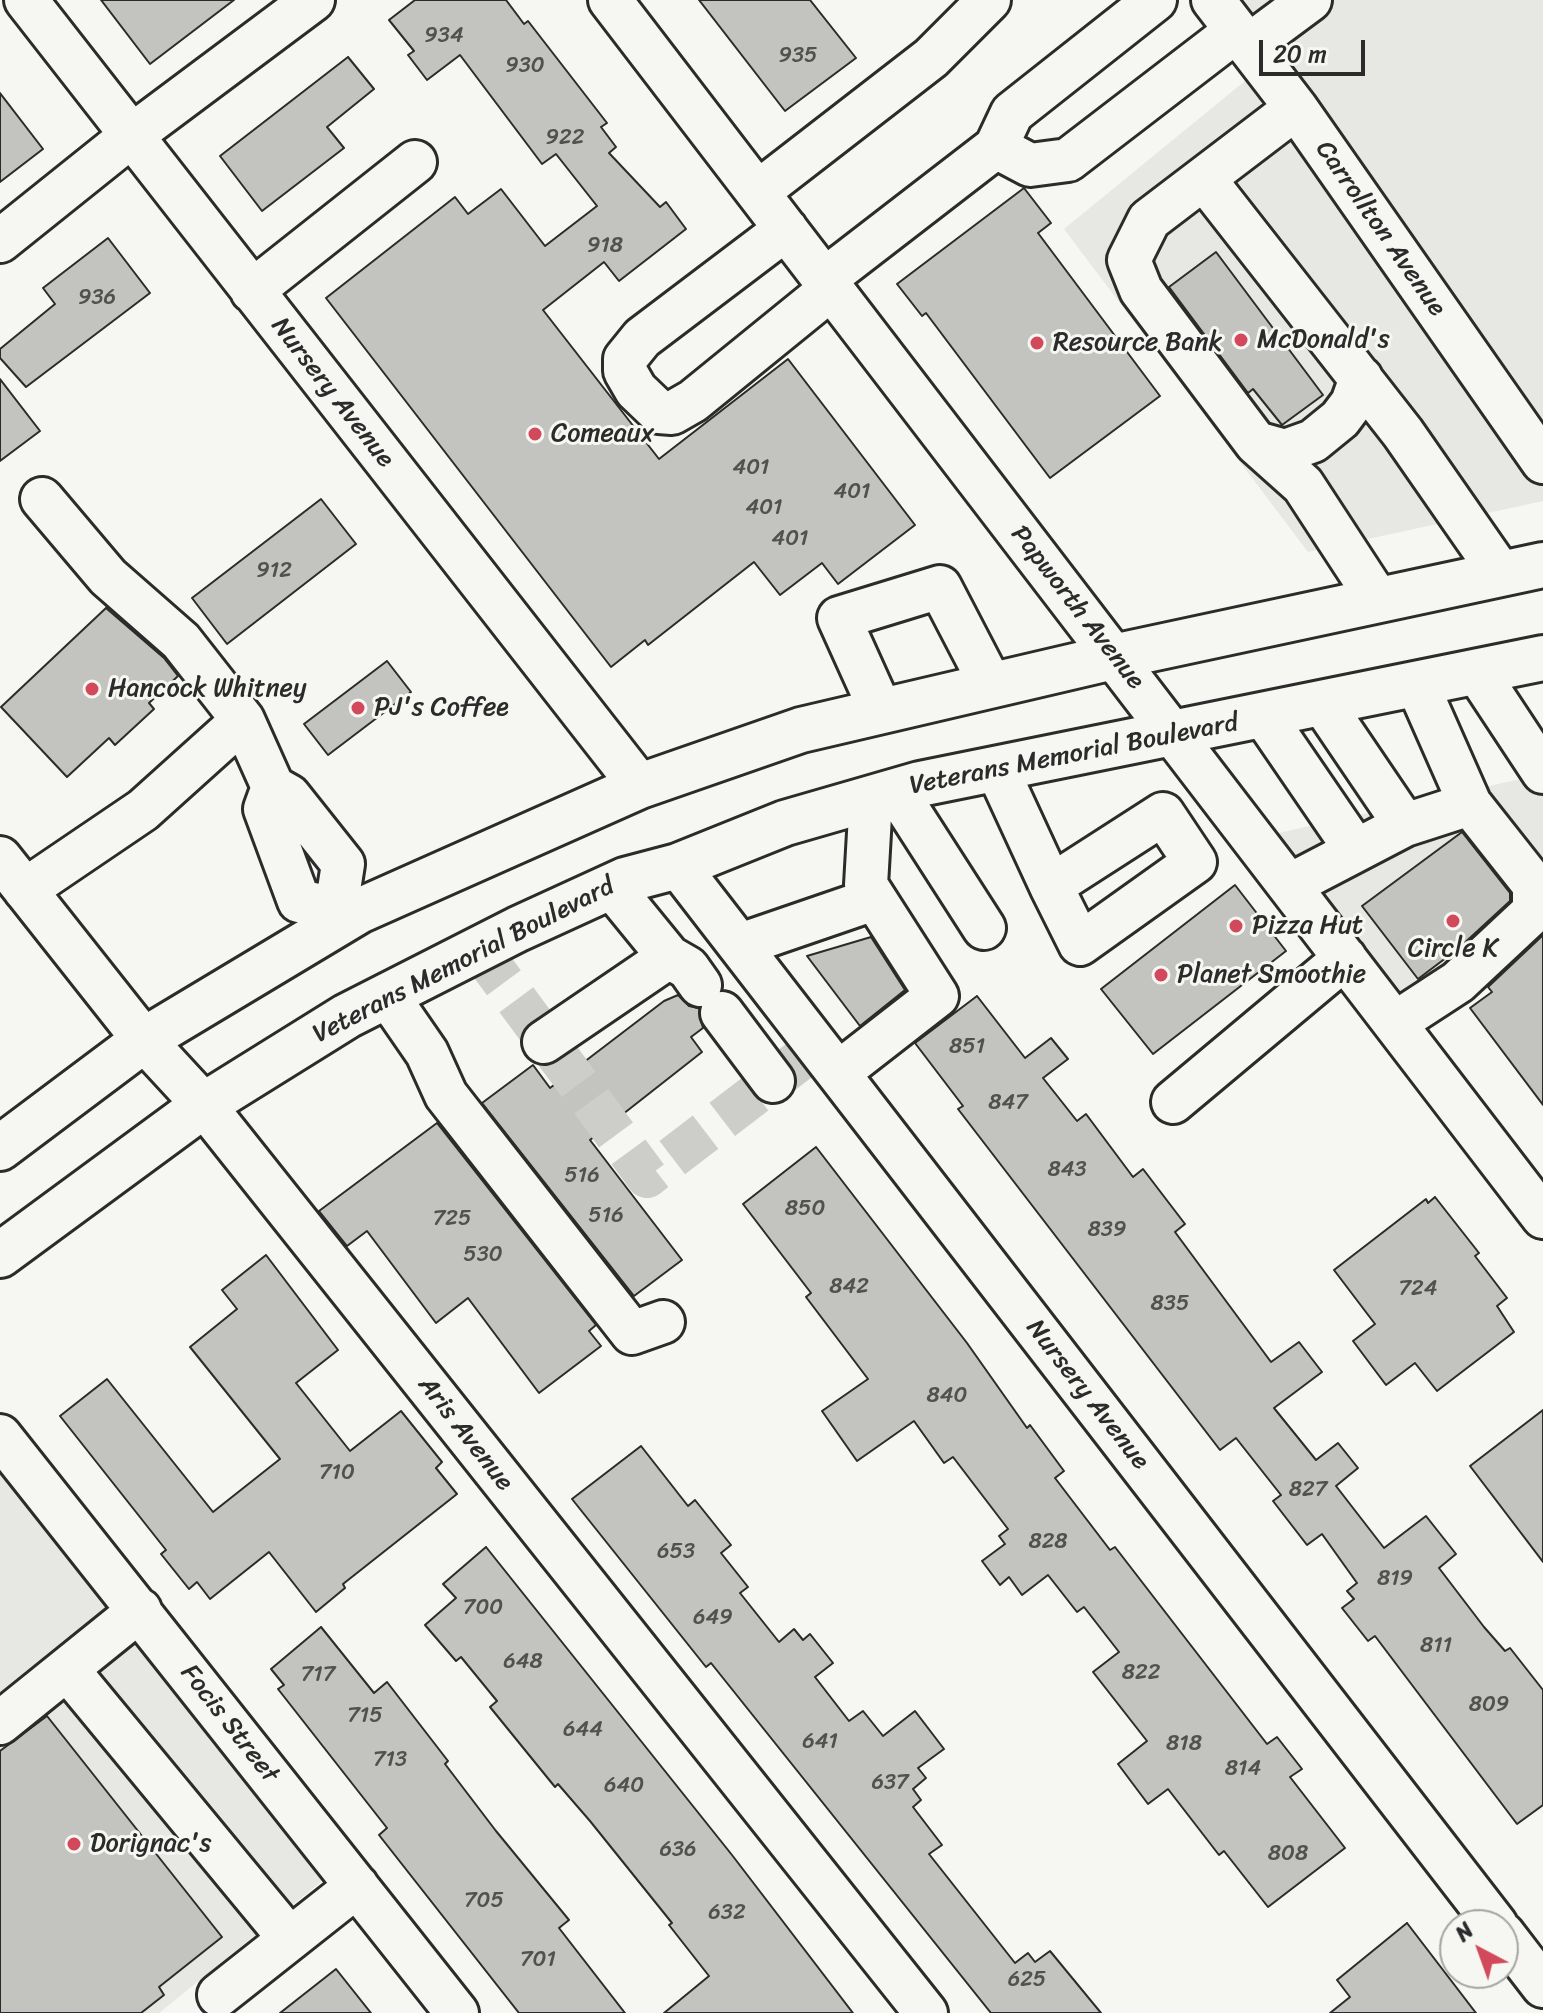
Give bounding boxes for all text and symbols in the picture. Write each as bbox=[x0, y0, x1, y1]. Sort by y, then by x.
house number: 934 bbox=[424, 23, 464, 49]
scale bar bbox=[1263, 24, 1369, 74]
text: 20 m bbox=[1273, 33, 1327, 75]
house number: 935 bbox=[778, 43, 818, 69]
house number: 930 bbox=[505, 53, 545, 79]
house number: 922 bbox=[546, 125, 584, 151]
street label: Carrollton Avenue bbox=[1308, 135, 1452, 323]
house number: 918 bbox=[587, 233, 623, 259]
house number: 936 bbox=[78, 285, 116, 311]
street label: Nursery Avenue bbox=[264, 312, 400, 474]
place label: McDonald's bbox=[1257, 324, 1390, 356]
place label: Resource Bank bbox=[1053, 327, 1222, 359]
marker: McDonald's bbox=[1232, 331, 1250, 349]
marker: Resource Bank bbox=[1028, 334, 1046, 352]
place label: Comeaux bbox=[551, 418, 654, 450]
marker: Comeaux bbox=[526, 425, 544, 443]
house number: 401 bbox=[732, 455, 770, 481]
house number: 401 bbox=[833, 479, 871, 505]
house number: 401 bbox=[745, 495, 783, 521]
street label: Papworth Avenue bbox=[1003, 520, 1151, 696]
house number: 401 bbox=[771, 526, 809, 552]
house number: 912 bbox=[256, 558, 292, 584]
place label: Hancock Whitney bbox=[108, 673, 306, 705]
marker: Hancock Whitney bbox=[83, 680, 101, 698]
place label: PJ's Coffee bbox=[374, 692, 509, 724]
marker: PJ's Coffee bbox=[349, 699, 367, 717]
street label: Veterans Memorial Boulevard bbox=[907, 708, 1241, 802]
street label: Veterans Memorial Boulevard bbox=[308, 871, 620, 1051]
place label: Pizza Hut bbox=[1252, 910, 1363, 942]
marker: Circle K bbox=[1444, 912, 1462, 930]
marker: Pizza Hut bbox=[1227, 917, 1245, 935]
place label: Circle K bbox=[1408, 933, 1498, 965]
place label: Planet Smoothie bbox=[1177, 959, 1366, 991]
marker: Planet Smoothie bbox=[1152, 966, 1170, 984]
house number: 851 bbox=[949, 1034, 985, 1060]
house number: 847 bbox=[988, 1090, 1028, 1116]
house number: 843 bbox=[1047, 1157, 1087, 1183]
house number: 516 bbox=[564, 1163, 600, 1189]
house number: 850 bbox=[785, 1196, 825, 1222]
house number: 516 bbox=[588, 1203, 624, 1229]
house number: 725 bbox=[433, 1206, 471, 1232]
house number: 839 bbox=[1088, 1217, 1126, 1243]
house number: 530 bbox=[463, 1242, 503, 1268]
house number: 842 bbox=[829, 1274, 869, 1300]
house number: 724 bbox=[1398, 1276, 1438, 1302]
house number: 835 bbox=[1151, 1291, 1189, 1317]
street label: Nursery Avenue bbox=[1019, 1314, 1155, 1476]
street label: Aris Avenue bbox=[411, 1371, 519, 1497]
house number: 840 bbox=[927, 1383, 967, 1409]
house number: 710 bbox=[319, 1460, 355, 1486]
house number: 827 bbox=[1289, 1477, 1327, 1503]
house number: 828 bbox=[1028, 1529, 1068, 1555]
house number: 653 bbox=[657, 1539, 695, 1565]
house number: 819 bbox=[1377, 1566, 1413, 1592]
house number: 700 bbox=[463, 1595, 503, 1621]
house number: 649 bbox=[693, 1605, 733, 1631]
house number: 811 bbox=[1420, 1633, 1452, 1659]
house number: 648 bbox=[503, 1649, 543, 1675]
street label: Focis Street bbox=[173, 1659, 285, 1789]
house number: 822 bbox=[1122, 1660, 1160, 1686]
house number: 717 bbox=[301, 1662, 335, 1688]
house number: 809 bbox=[1469, 1692, 1509, 1718]
house number: 715 bbox=[347, 1703, 383, 1729]
house number: 644 bbox=[563, 1717, 603, 1743]
house number: 641 bbox=[802, 1729, 838, 1755]
house number: 818 bbox=[1166, 1731, 1202, 1757]
house number: 713 bbox=[373, 1747, 407, 1773]
house number: 814 bbox=[1225, 1756, 1261, 1782]
house number: 637 bbox=[871, 1770, 909, 1796]
house number: 640 bbox=[604, 1773, 644, 1799]
place label: Dorignac's bbox=[90, 1828, 212, 1860]
marker: Dorignac's bbox=[65, 1835, 83, 1853]
house number: 636 bbox=[659, 1837, 697, 1863]
house number: 808 bbox=[1268, 1841, 1308, 1867]
house number: 705 bbox=[464, 1888, 504, 1914]
house number: 632 bbox=[708, 1900, 746, 1926]
north arrow bbox=[1439, 1909, 1519, 1989]
text: N bbox=[1446, 1912, 1483, 1952]
house number: 701 bbox=[520, 1947, 556, 1973]
house number: 625 bbox=[1008, 1967, 1046, 1993]

